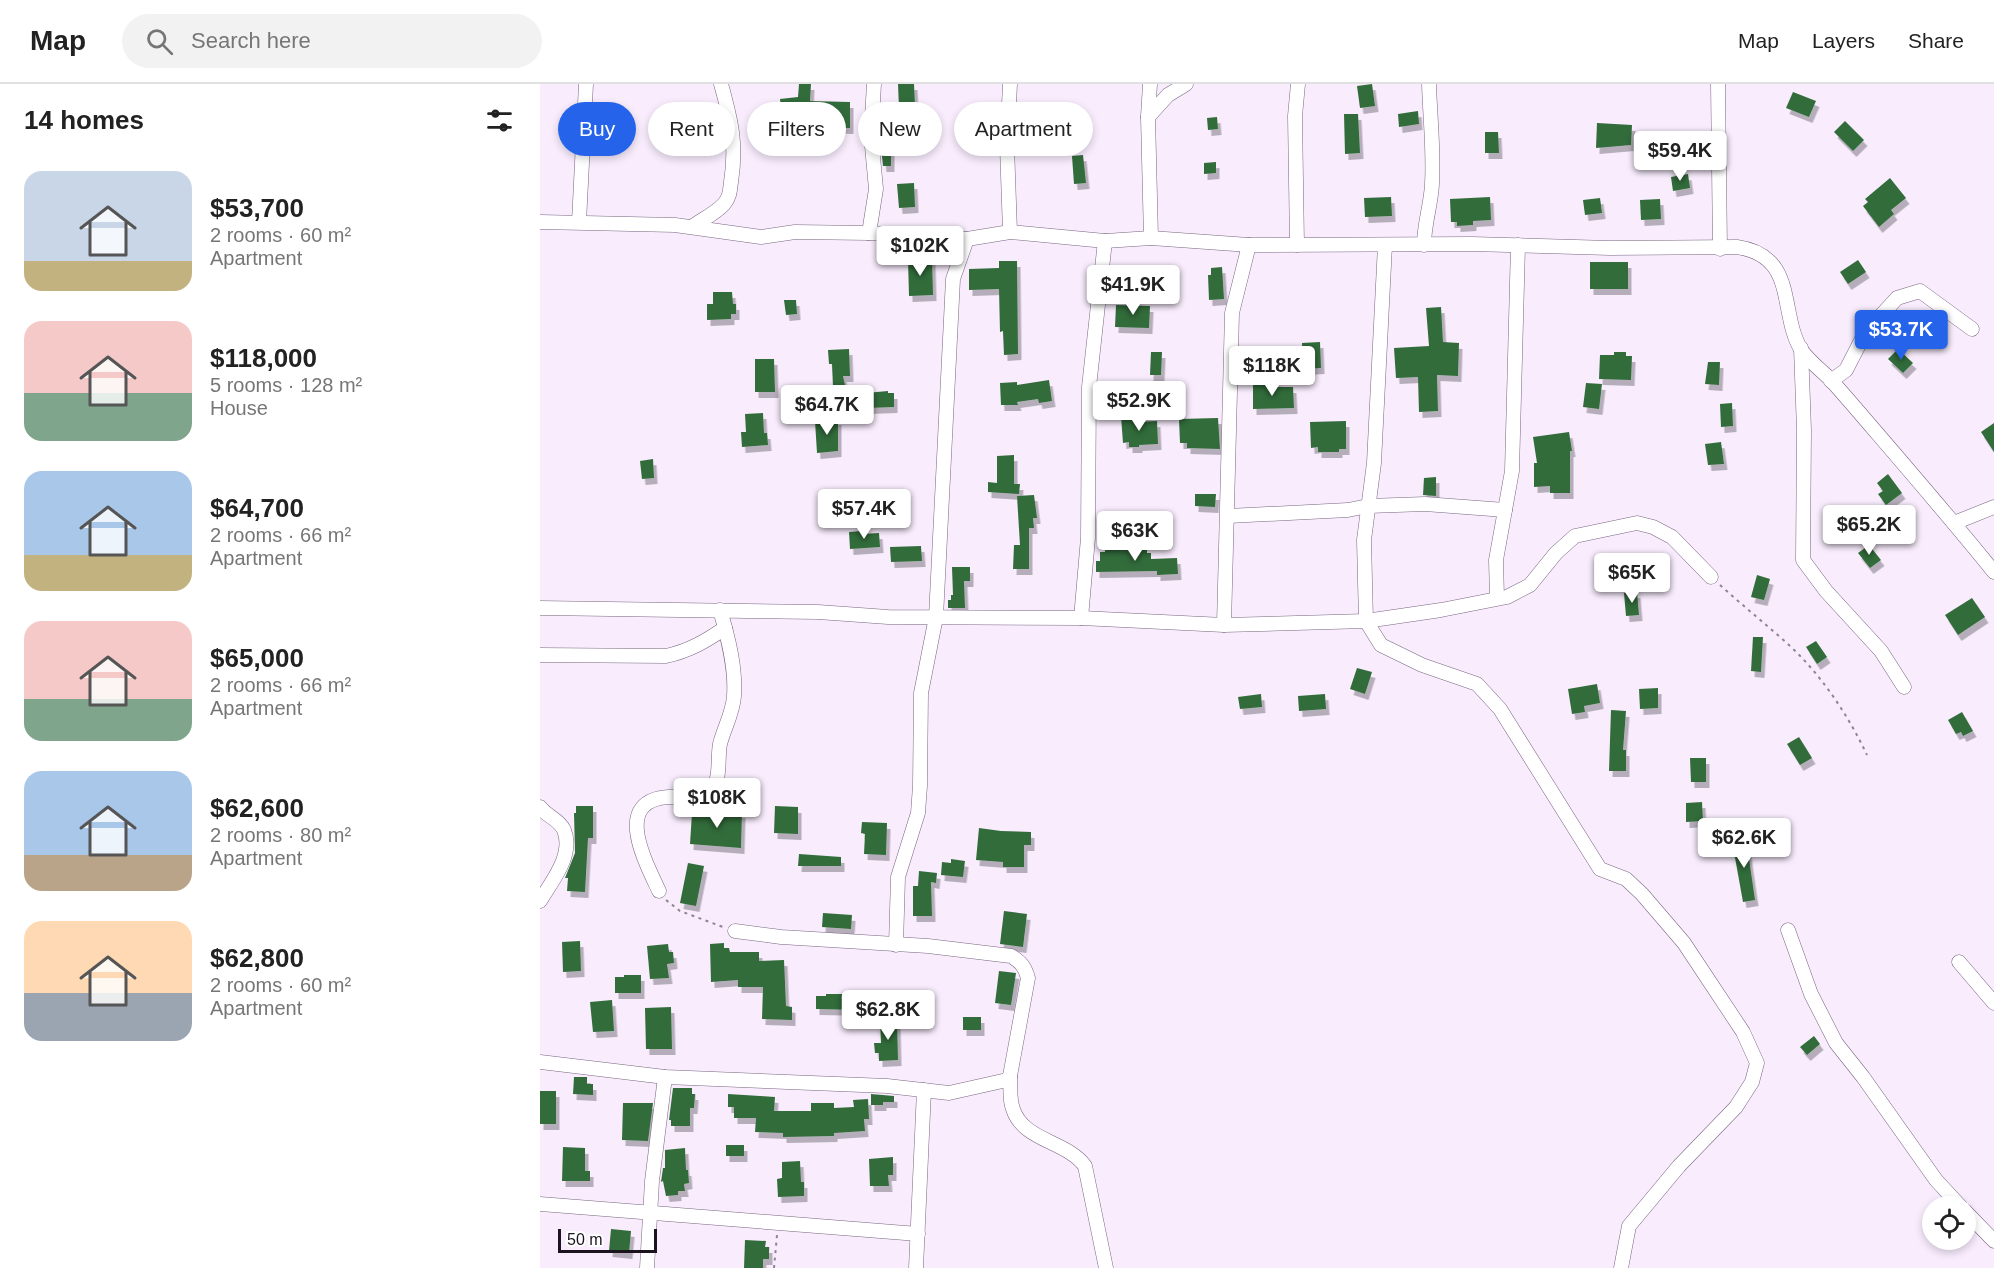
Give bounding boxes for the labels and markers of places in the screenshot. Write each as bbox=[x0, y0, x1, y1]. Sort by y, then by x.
pin: $59.4K bbox=[1631, 131, 1729, 182]
pin: $102K bbox=[878, 226, 962, 277]
pin: $41.9K bbox=[1084, 265, 1182, 316]
pin: $53.7K bbox=[1852, 310, 1950, 361]
pin: $118K bbox=[1230, 346, 1314, 397]
pin: $52.9K bbox=[1090, 381, 1188, 432]
pin: $64.7K bbox=[778, 385, 876, 436]
pin: $57.4K bbox=[815, 489, 913, 540]
pin: $65.2K bbox=[1820, 505, 1918, 556]
pin: $63K bbox=[1099, 511, 1171, 562]
pin: $65K bbox=[1596, 553, 1668, 604]
pin: $108K bbox=[675, 778, 759, 829]
pin: $62.6K bbox=[1695, 818, 1793, 869]
pin: $62.8K bbox=[839, 990, 937, 1041]

